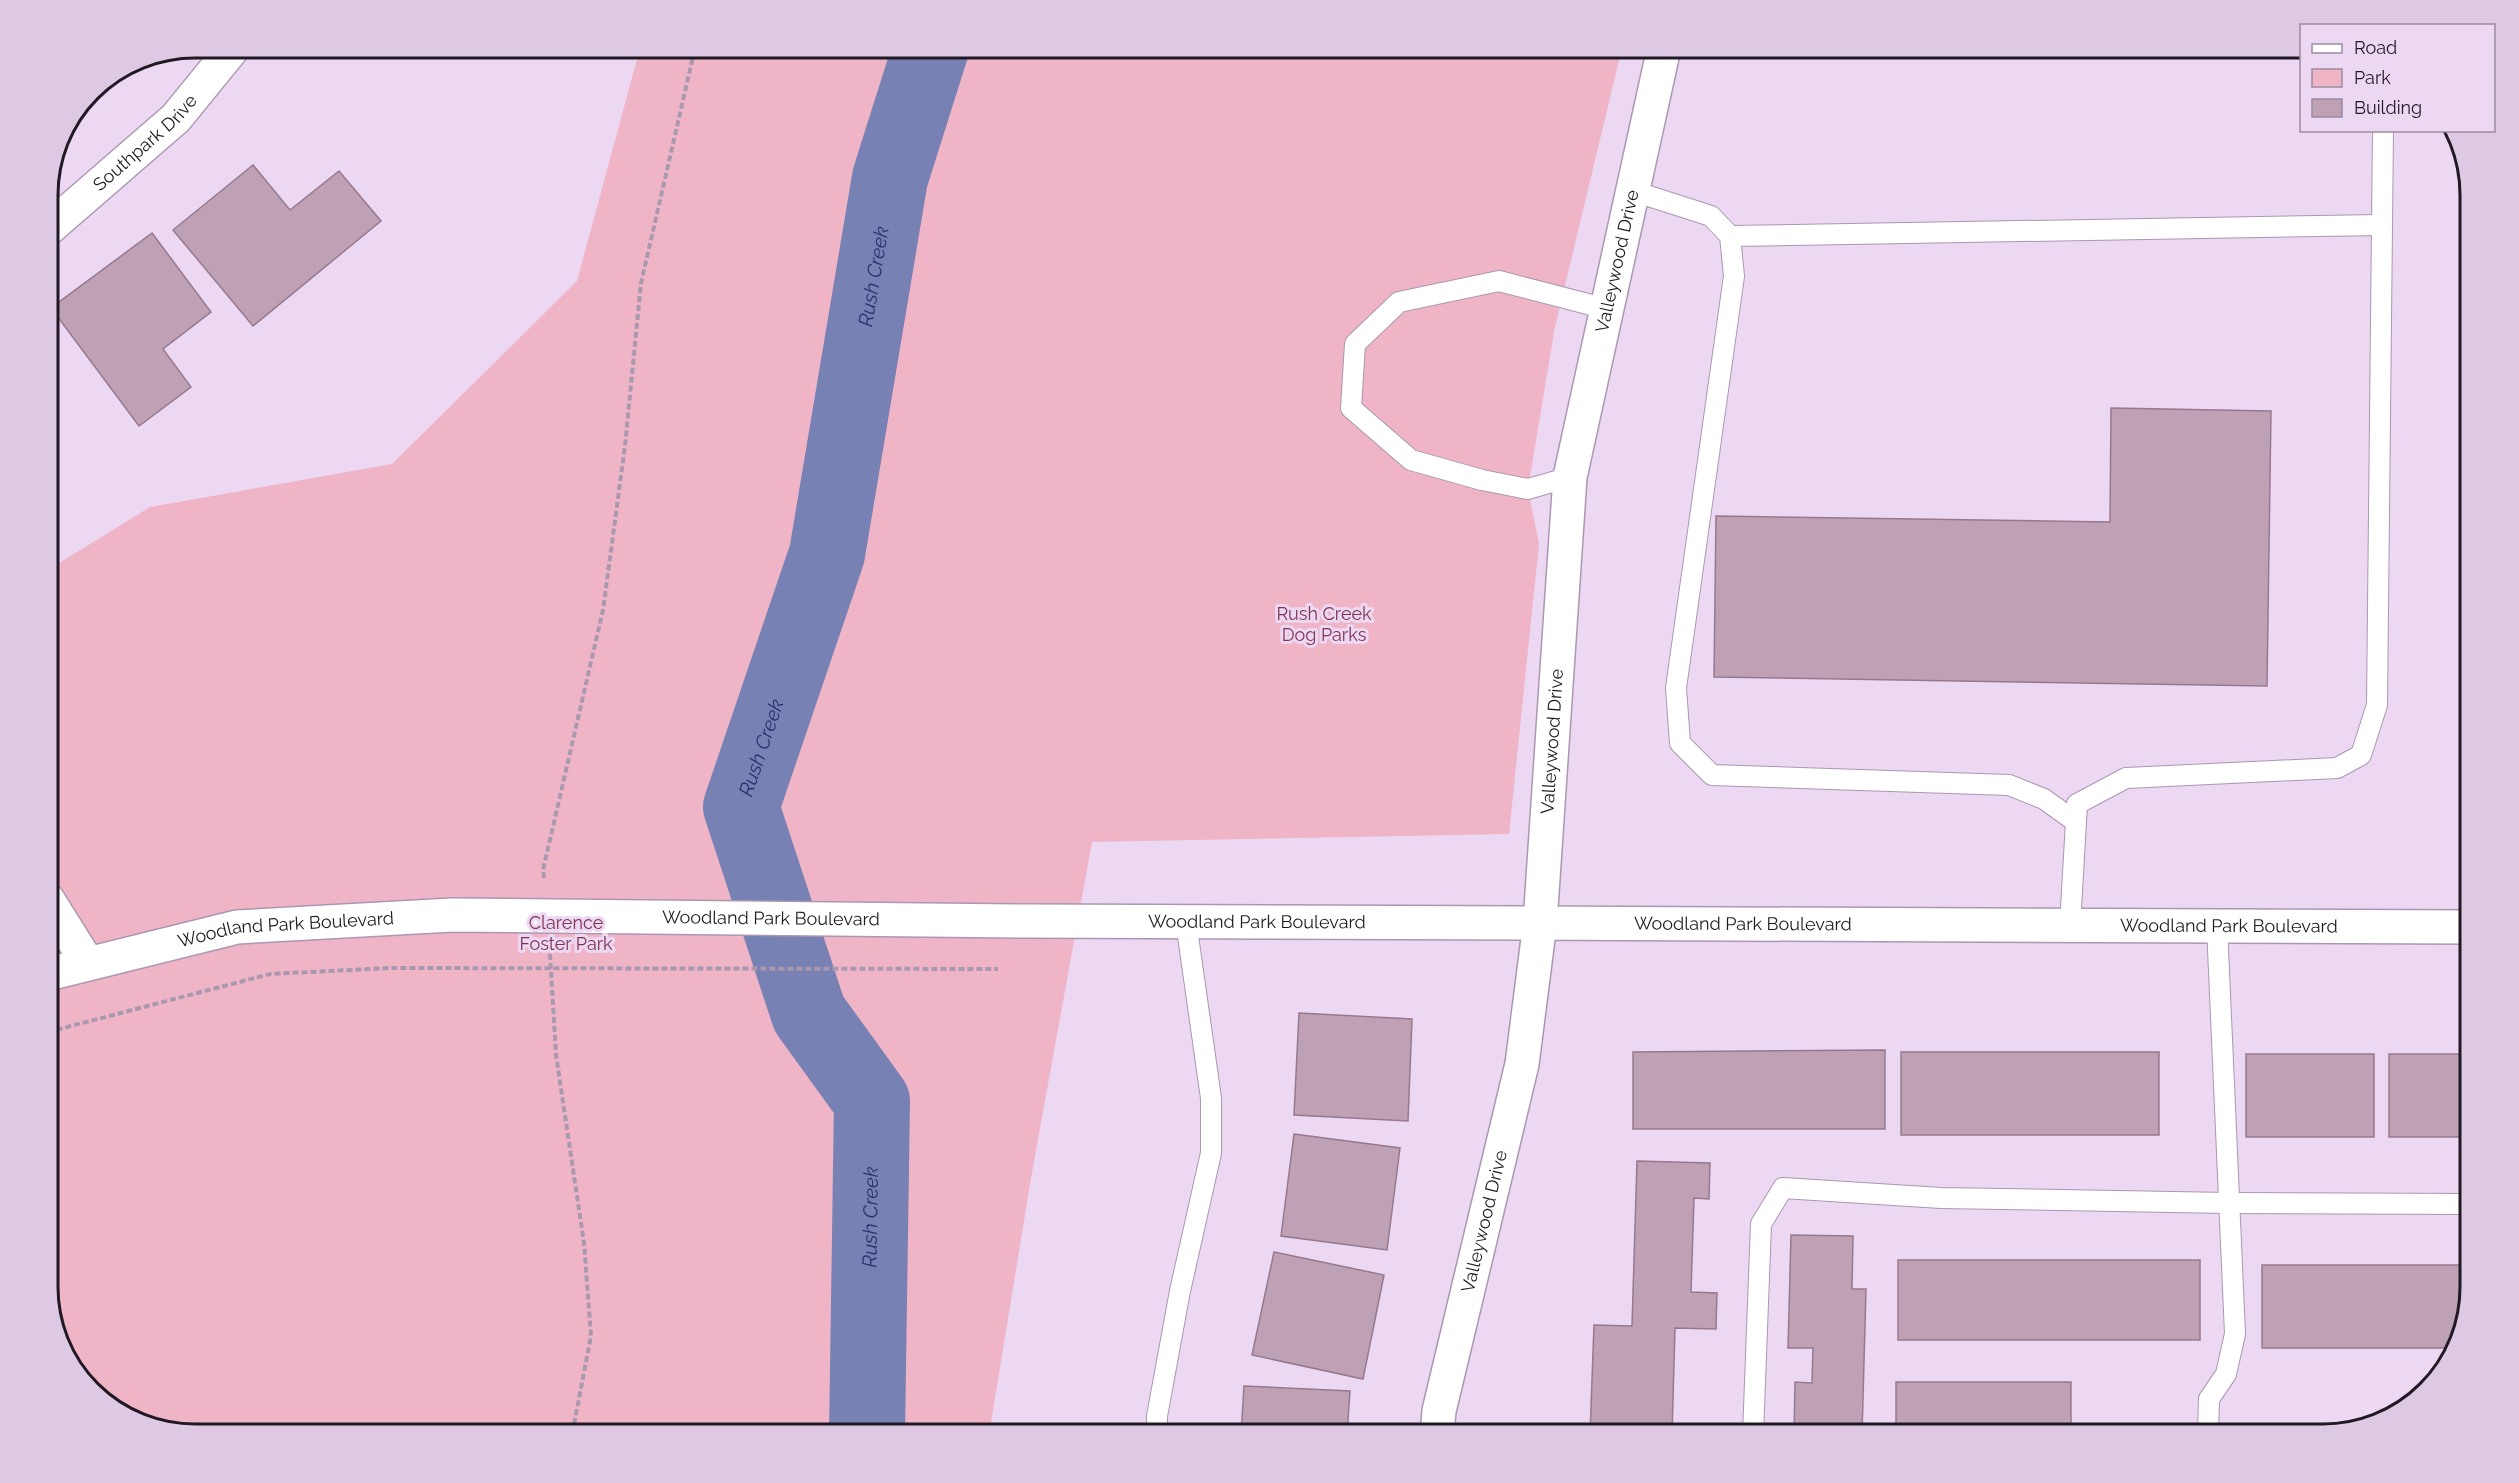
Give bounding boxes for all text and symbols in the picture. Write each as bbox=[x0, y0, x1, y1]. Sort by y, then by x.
legend bbox=[2300, 24, 2495, 132]
text: Road bbox=[2354, 37, 2397, 58]
text: Park bbox=[2354, 67, 2391, 88]
street label: Southpark Drive bbox=[89, 90, 201, 195]
text: Building bbox=[2354, 97, 2422, 118]
street label: Valleywood Drive bbox=[1591, 187, 1643, 334]
water label: Rush Creek bbox=[853, 224, 894, 328]
park label: Rush Creek Dog Parks bbox=[1276, 603, 1372, 645]
street label: Valleywood Drive bbox=[1536, 668, 1567, 815]
water label: Rush Creek bbox=[734, 696, 789, 799]
street label: Woodland Park Boulevard bbox=[662, 906, 880, 929]
street label: Woodland Park Boulevard bbox=[175, 907, 394, 951]
street label: Woodland Park Boulevard bbox=[1148, 911, 1366, 932]
park label: Clarence Foster Park bbox=[519, 912, 613, 954]
street label: Woodland Park Boulevard bbox=[1634, 913, 1852, 934]
street label: Woodland Park Boulevard bbox=[2120, 915, 2338, 936]
street label: Valleywood Drive bbox=[1457, 1148, 1511, 1295]
water label: Rush Creek bbox=[858, 1166, 883, 1268]

